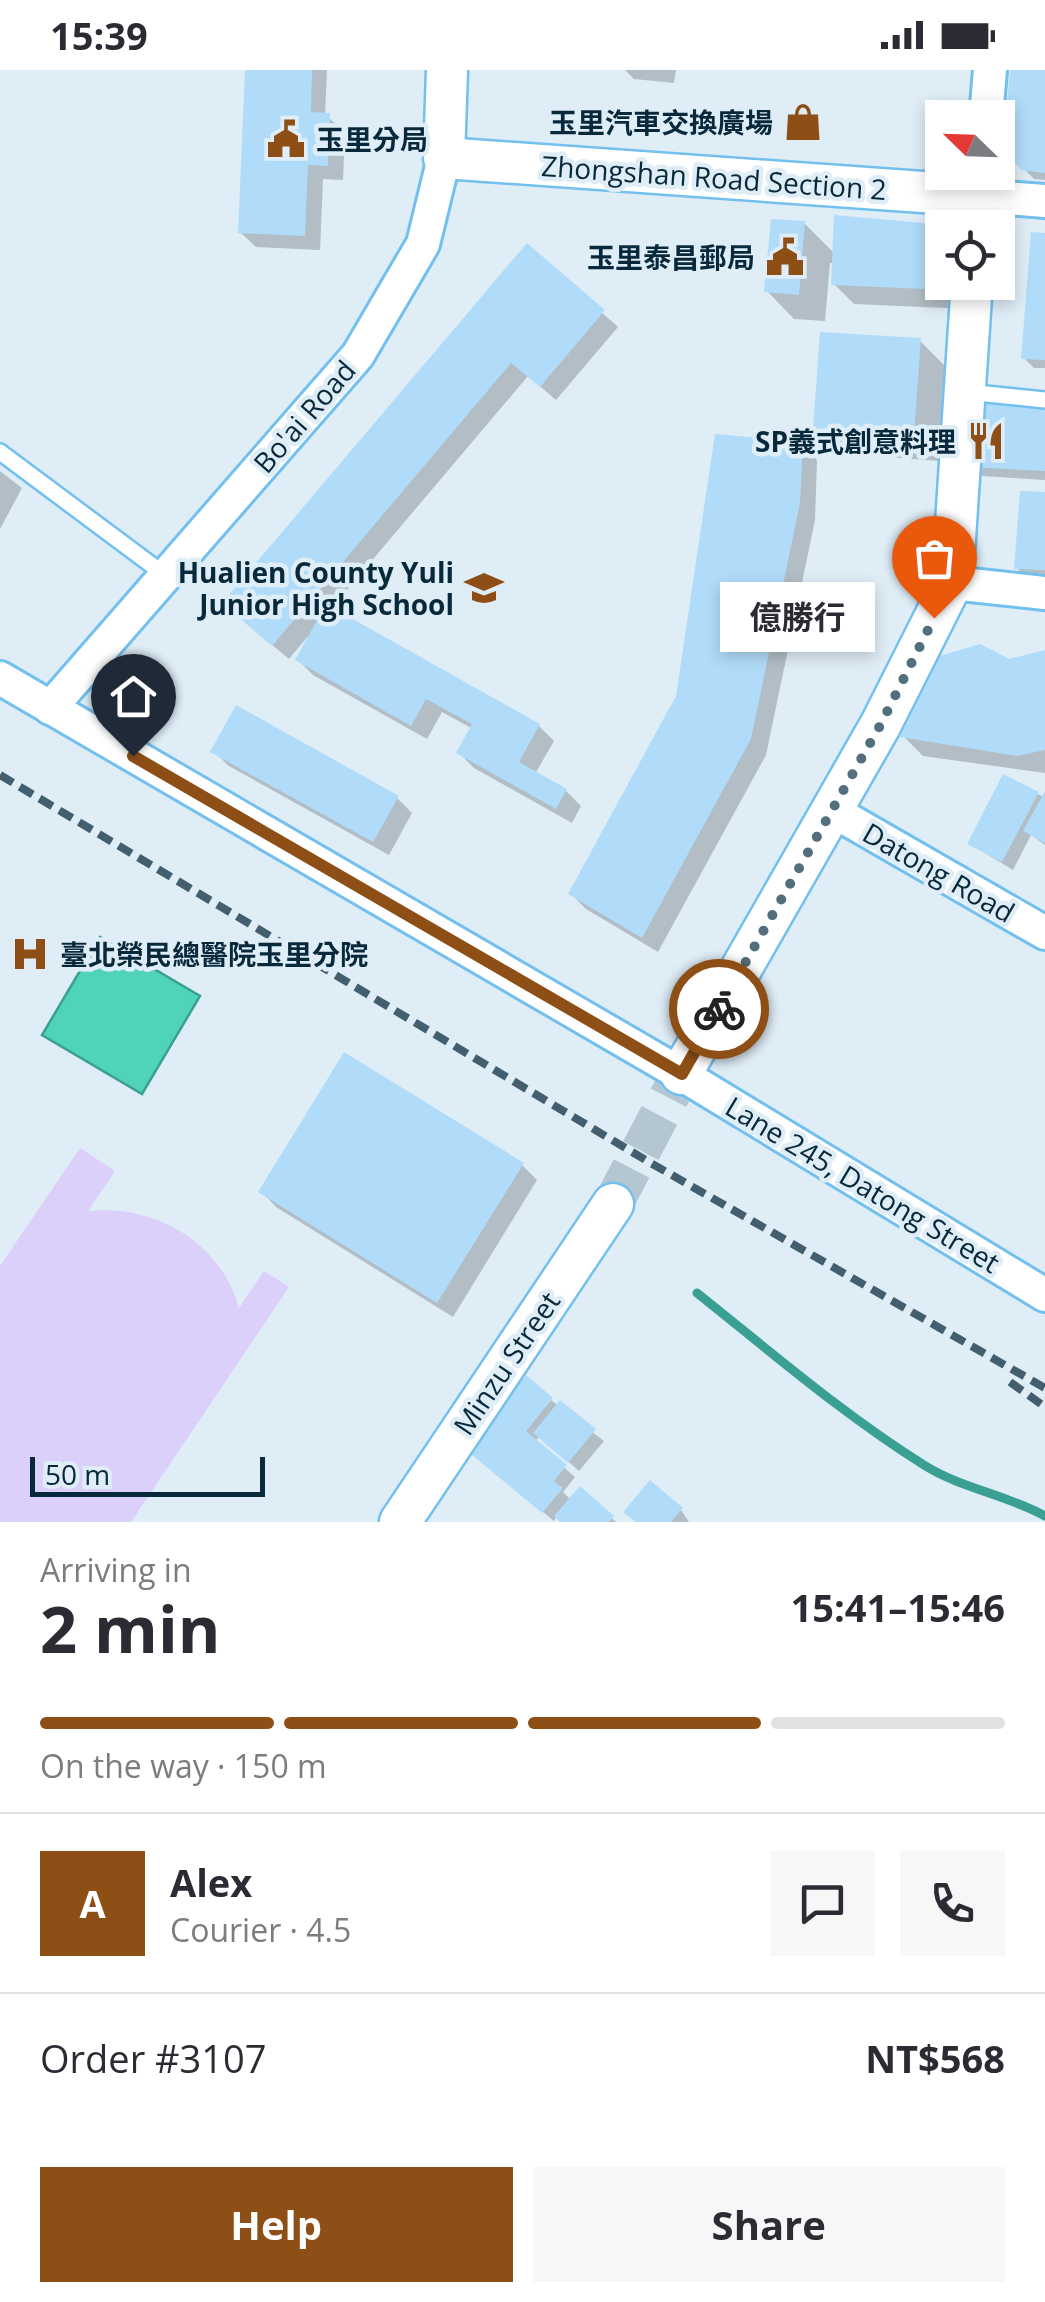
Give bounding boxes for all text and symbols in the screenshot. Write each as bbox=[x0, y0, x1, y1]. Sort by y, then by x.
text: 15:39 bbox=[50, 9, 148, 61]
north arrow bbox=[925, 100, 1015, 190]
map controls bbox=[925, 100, 1015, 300]
shop icon: 玉里汽車交換廣場 bbox=[782, 101, 824, 143]
place label: 玉里汽車交換廣場 bbox=[549, 103, 773, 141]
public building icon: 玉里分局 bbox=[265, 118, 307, 160]
place label: 玉里分局 bbox=[316, 120, 428, 158]
street label: Zhongshan Road Section 2 bbox=[540, 146, 888, 208]
button: locate bbox=[925, 210, 1015, 300]
public building icon: 玉里泰昌郵局 bbox=[764, 236, 806, 278]
place label: 玉里泰昌郵局 bbox=[587, 238, 755, 276]
street label: Bo'ai Road bbox=[244, 352, 364, 480]
restaurant icon: SP義式創意料理 bbox=[965, 420, 1007, 462]
place label: SP義式創意料理 bbox=[755, 422, 956, 460]
pin bbox=[892, 516, 977, 619]
icon: bag bbox=[907, 531, 962, 586]
place label: Hualien County Yuli Junior High School bbox=[178, 553, 454, 623]
school or university icon: Hualien County Yuli Junior High School bbox=[463, 567, 505, 609]
callout: 億勝行 bbox=[719, 583, 874, 653]
text: 億勝行 bbox=[749, 595, 846, 638]
pin bbox=[91, 654, 176, 757]
icon: home bbox=[106, 669, 161, 724]
street label: Datong Road bbox=[856, 813, 1022, 931]
hospital icon: 臺北榮民總醫院玉里分院 bbox=[9, 933, 51, 975]
place label: 臺北榮民總醫院玉里分院 bbox=[60, 935, 368, 973]
courier bbox=[669, 959, 769, 1059]
icon: bike bbox=[692, 982, 747, 1037]
street label: Lane 245, Datong Street bbox=[719, 1087, 1007, 1281]
street label: Minzu Street bbox=[444, 1284, 568, 1442]
scale bar bbox=[30, 1452, 265, 1496]
text: 50 m bbox=[45, 1455, 110, 1493]
text: Arriving in bbox=[40, 1548, 192, 1591]
text: 15:41–15:46 bbox=[791, 1581, 1005, 1633]
text: 2 min bbox=[40, 1584, 220, 1672]
text: On the way · 150 m bbox=[40, 1744, 327, 1787]
button: chat bbox=[770, 1851, 875, 1956]
button: phone bbox=[900, 1851, 1005, 1956]
text: Alex bbox=[170, 1856, 252, 1908]
text: A bbox=[79, 1877, 106, 1929]
text: Courier · 4.5 bbox=[170, 1908, 351, 1951]
text: Order #3107 bbox=[40, 2032, 267, 2084]
text: NT$568 bbox=[865, 2032, 1005, 2084]
button: Help bbox=[40, 2167, 513, 2282]
button: Share bbox=[533, 2167, 1005, 2282]

